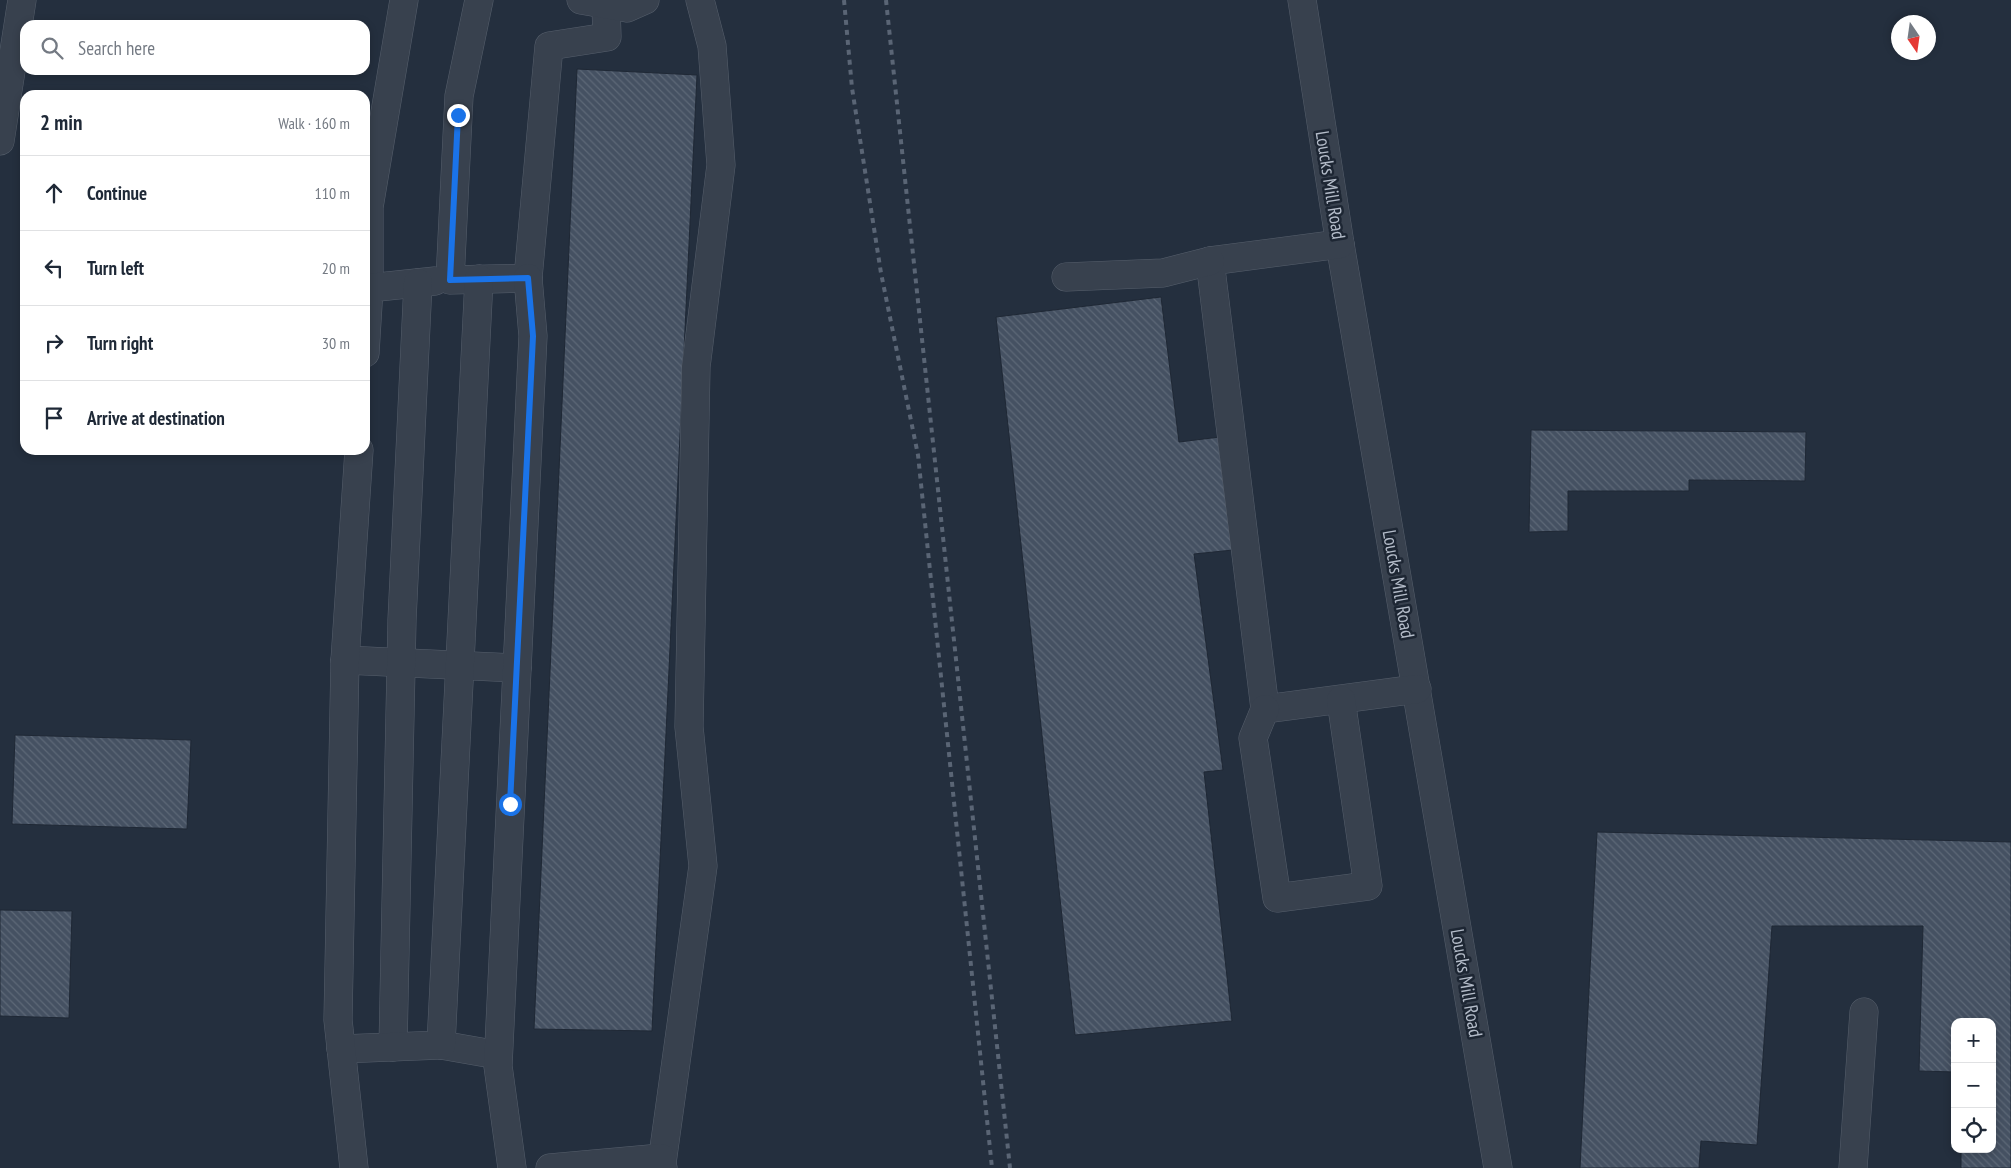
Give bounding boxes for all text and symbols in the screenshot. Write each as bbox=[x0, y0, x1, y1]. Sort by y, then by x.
north arrow bbox=[1891, 15, 1936, 60]
search box bbox=[20, 20, 370, 75]
icon: search bbox=[38, 34, 66, 62]
text: Search here bbox=[78, 36, 155, 60]
route end bbox=[447, 104, 470, 127]
text: 2 min bbox=[40, 109, 82, 136]
text: Walk · 160 m bbox=[278, 113, 350, 133]
street label: Loucks Mill Road bbox=[1311, 129, 1351, 241]
icon: ahead bbox=[40, 179, 68, 207]
text: Continue bbox=[87, 181, 147, 205]
text: 110 m bbox=[315, 183, 350, 203]
icon: left bbox=[40, 254, 68, 282]
text: Turn left bbox=[87, 256, 144, 280]
text: 20 m bbox=[322, 258, 350, 278]
icon: right bbox=[40, 329, 68, 357]
text: Turn right bbox=[87, 331, 153, 355]
text: 30 m bbox=[322, 333, 350, 353]
icon: arrive bbox=[40, 404, 68, 432]
text: Arrive at destination bbox=[87, 406, 225, 430]
street label: Loucks Mill Road bbox=[1378, 528, 1420, 640]
route start bbox=[499, 793, 522, 816]
street label: Loucks Mill Road bbox=[1446, 927, 1488, 1039]
map controls bbox=[1951, 1018, 1996, 1153]
button: + bbox=[1951, 1018, 1996, 1063]
button: − bbox=[1951, 1063, 1996, 1108]
button: locate bbox=[1951, 1108, 1996, 1153]

